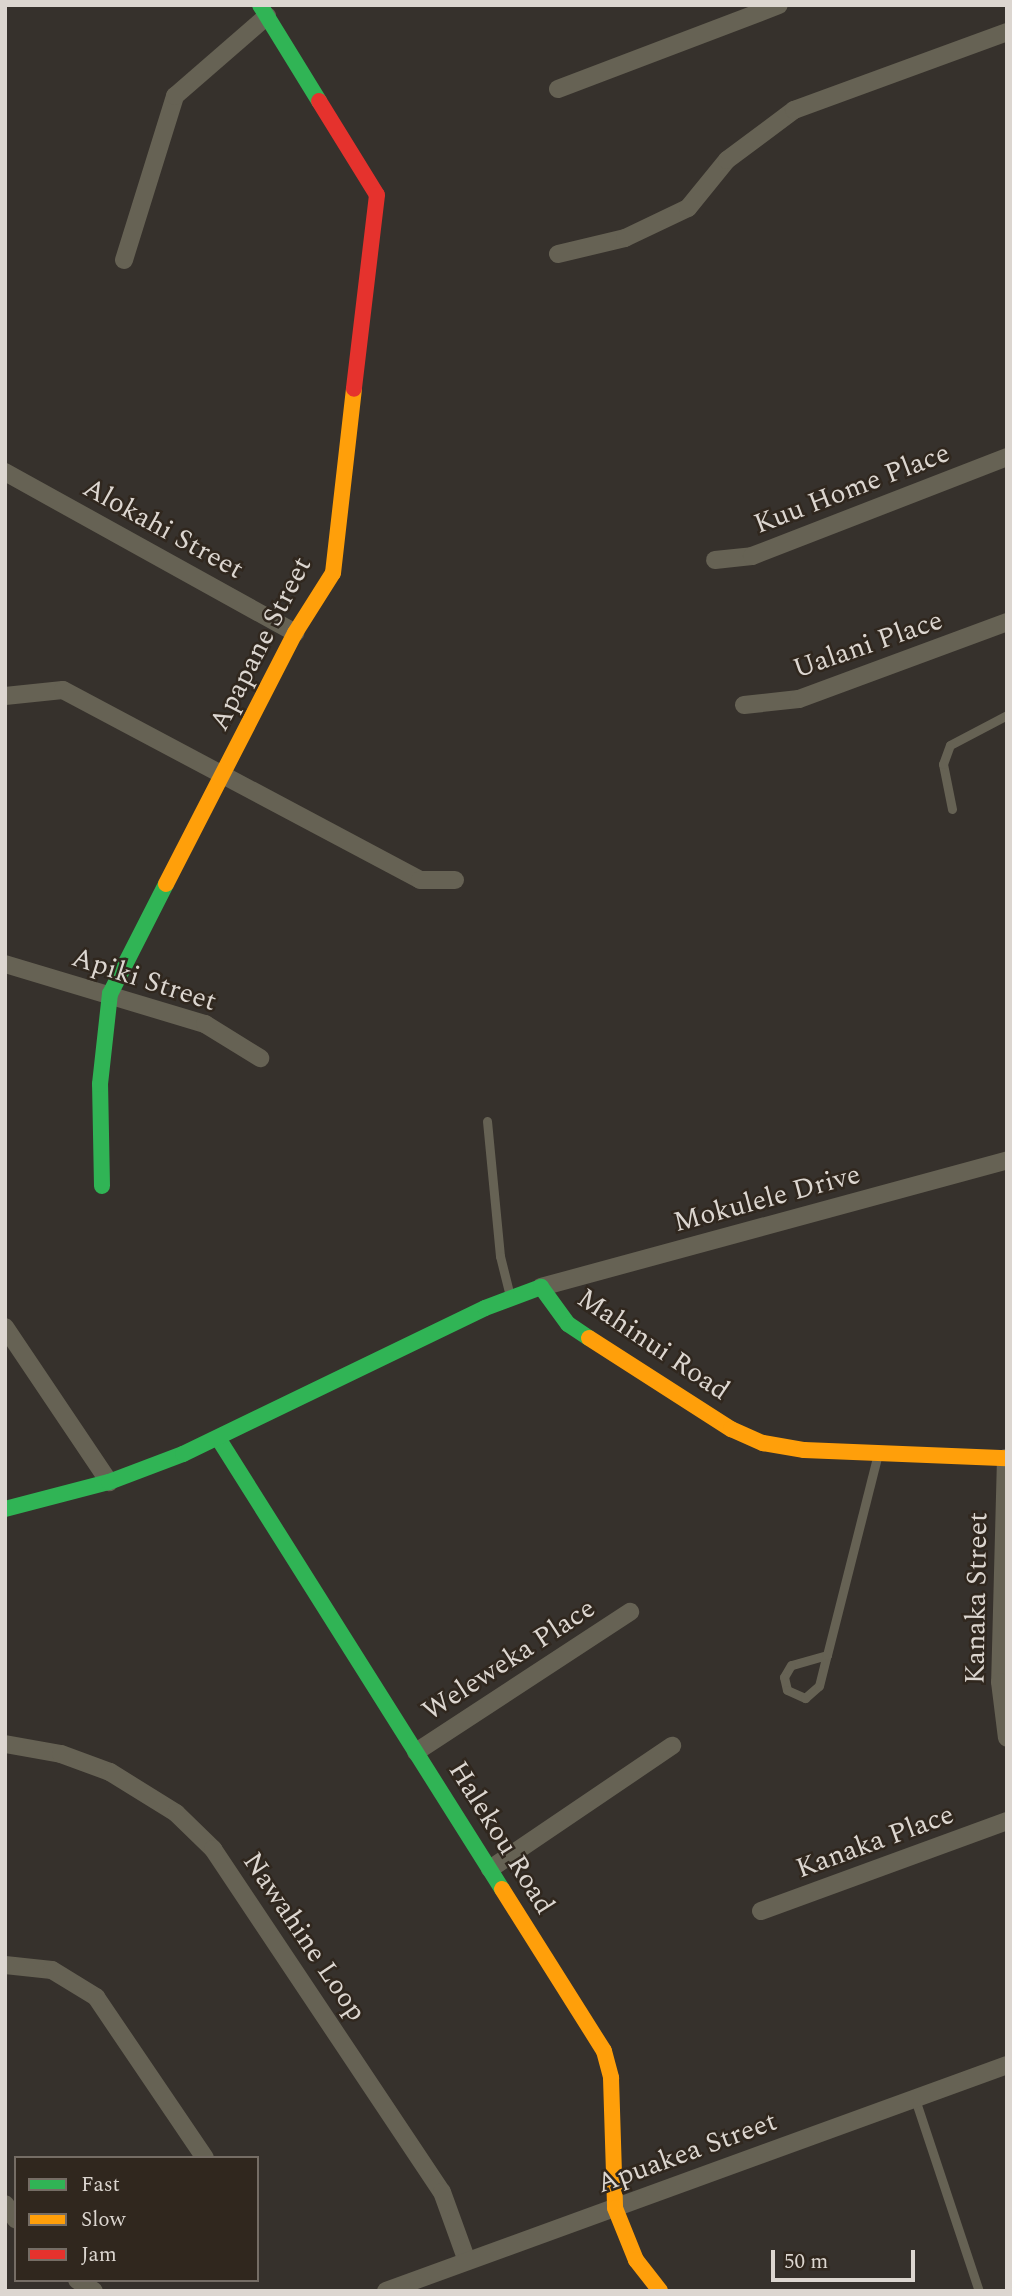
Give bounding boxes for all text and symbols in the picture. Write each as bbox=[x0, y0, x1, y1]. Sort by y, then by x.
street label: Kuu Home Place bbox=[749, 436, 955, 542]
street label: Alokahi Street bbox=[77, 471, 249, 587]
street label: Apapane Street bbox=[203, 551, 319, 737]
street label: Ualani Place bbox=[789, 604, 947, 686]
street label: Apiki Street bbox=[68, 941, 220, 1019]
street label: Mokulele Drive bbox=[670, 1158, 864, 1240]
street label: Mahinui Road bbox=[571, 1282, 735, 1408]
street label: Kanaka Street bbox=[959, 1512, 995, 1684]
street label: Weleweka Place bbox=[416, 1592, 602, 1728]
street label: Halekou Road bbox=[441, 1755, 561, 1921]
street label: Kanaka Place bbox=[791, 1798, 959, 1886]
street label: Nawahine Loop bbox=[235, 1846, 373, 2028]
street label: Apuakea Street bbox=[592, 2105, 782, 2201]
legend bbox=[14, 2156, 259, 2282]
text: Fast bbox=[81, 2169, 120, 2201]
text: Slow bbox=[81, 2204, 125, 2236]
scale bar bbox=[774, 2236, 918, 2280]
text: Jam bbox=[81, 2239, 117, 2271]
text: 50 m bbox=[784, 2246, 828, 2278]

